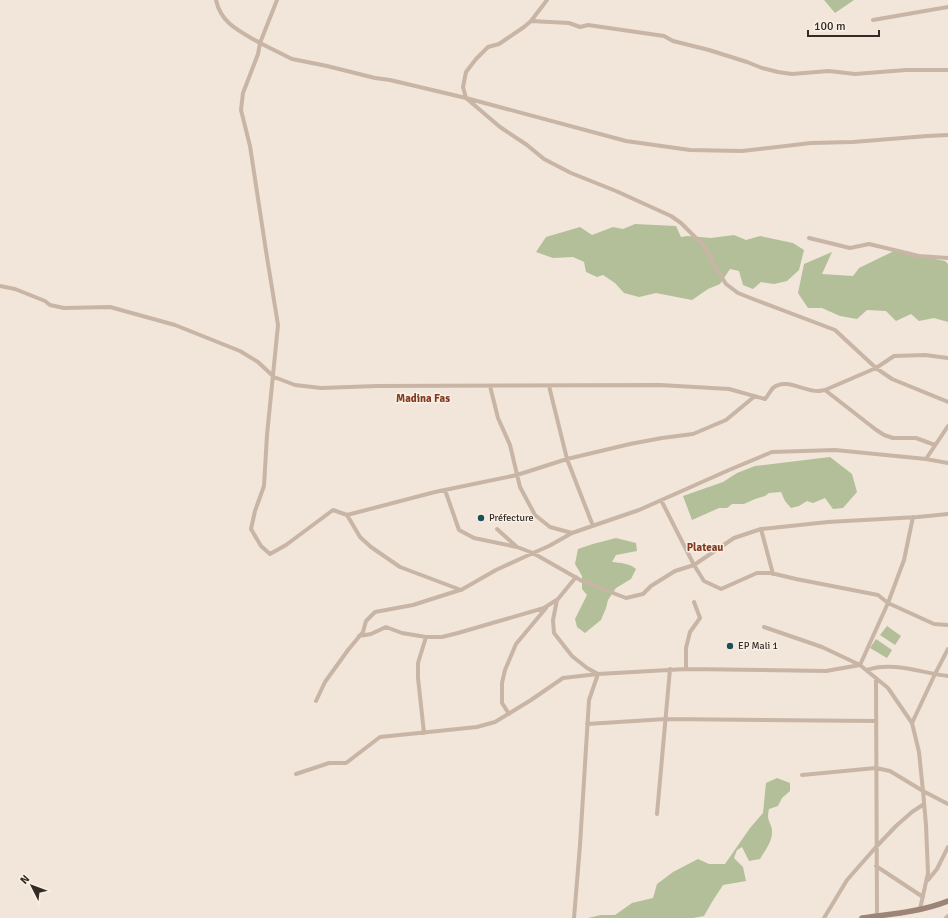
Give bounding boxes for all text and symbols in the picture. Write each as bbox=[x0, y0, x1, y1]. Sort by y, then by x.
scale bar bbox=[808, 12, 879, 38]
text: 100 m bbox=[814, 19, 846, 34]
district label: Madina Fas bbox=[396, 392, 450, 405]
place label: Préfecture bbox=[489, 512, 533, 524]
marker: Préfecture bbox=[476, 513, 486, 523]
district label: Plateau bbox=[687, 541, 723, 554]
place label: EP Mali 1 bbox=[738, 640, 778, 652]
marker: EP Mali 1 bbox=[725, 641, 735, 651]
north arrow bbox=[12, 866, 52, 906]
text: N bbox=[18, 872, 32, 887]

